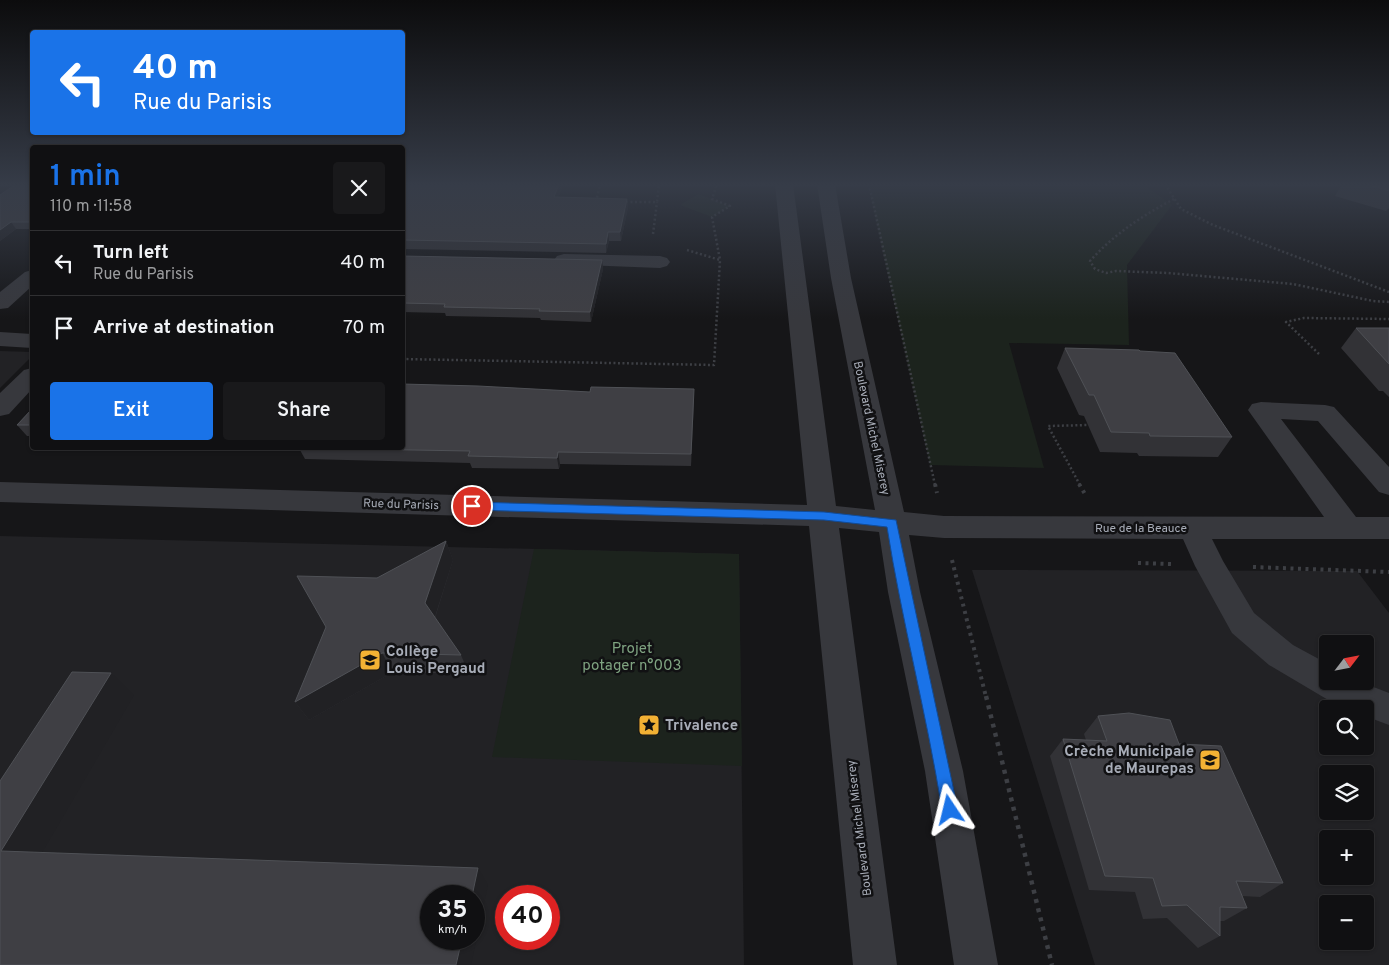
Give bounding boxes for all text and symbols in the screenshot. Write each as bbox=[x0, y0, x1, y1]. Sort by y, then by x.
text: 40 m bbox=[133, 47, 218, 91]
icon: left bbox=[50, 50, 115, 115]
text: Rue du Parisis bbox=[133, 90, 272, 117]
text: 1 min bbox=[50, 159, 121, 196]
button: close bbox=[333, 162, 385, 214]
text: 110 m · 11:58 bbox=[50, 197, 132, 217]
text: Turn left bbox=[93, 241, 169, 265]
icon: left bbox=[50, 249, 78, 277]
text: 40 m bbox=[340, 251, 385, 275]
text: Rue du Parisis bbox=[93, 265, 194, 285]
icon: arrive bbox=[50, 314, 78, 342]
text: Arrive at destination bbox=[93, 316, 274, 340]
text: 70 m bbox=[343, 316, 385, 340]
street label: Boulevard Michel Miserey bbox=[849, 360, 893, 497]
button: Exit bbox=[50, 382, 213, 440]
button: Share bbox=[223, 382, 385, 440]
pin bbox=[451, 485, 493, 527]
icon: arrive bbox=[458, 492, 486, 520]
street label: Rue du Parisis bbox=[363, 496, 439, 514]
street label: Rue de la Beauce bbox=[1095, 521, 1187, 537]
north arrow bbox=[1319, 635, 1374, 690]
map controls bbox=[1319, 635, 1374, 950]
park label: Projet potager n°003 bbox=[582, 640, 682, 676]
place label: Collège Louis Pergaud bbox=[386, 643, 485, 679]
school or university icon: Collège Louis Pergaud bbox=[358, 648, 382, 672]
button: search bbox=[1319, 700, 1374, 755]
place icon: Trivalence bbox=[637, 713, 661, 737]
place label: Trivalence bbox=[665, 717, 738, 736]
place label: Crèche Municipale de Maurepas bbox=[1064, 743, 1194, 779]
school or university icon: Crèche Municipale de Maurepas bbox=[1198, 748, 1222, 772]
street label: Boulevard Michel Miserey bbox=[844, 759, 876, 897]
button: layers bbox=[1319, 765, 1374, 820]
position arrow bbox=[923, 783, 975, 835]
button: + bbox=[1319, 830, 1374, 885]
speed limit sign: 40 bbox=[495, 885, 560, 950]
text: 35 bbox=[437, 895, 468, 927]
button: − bbox=[1319, 895, 1374, 950]
text: km/h bbox=[438, 922, 467, 938]

